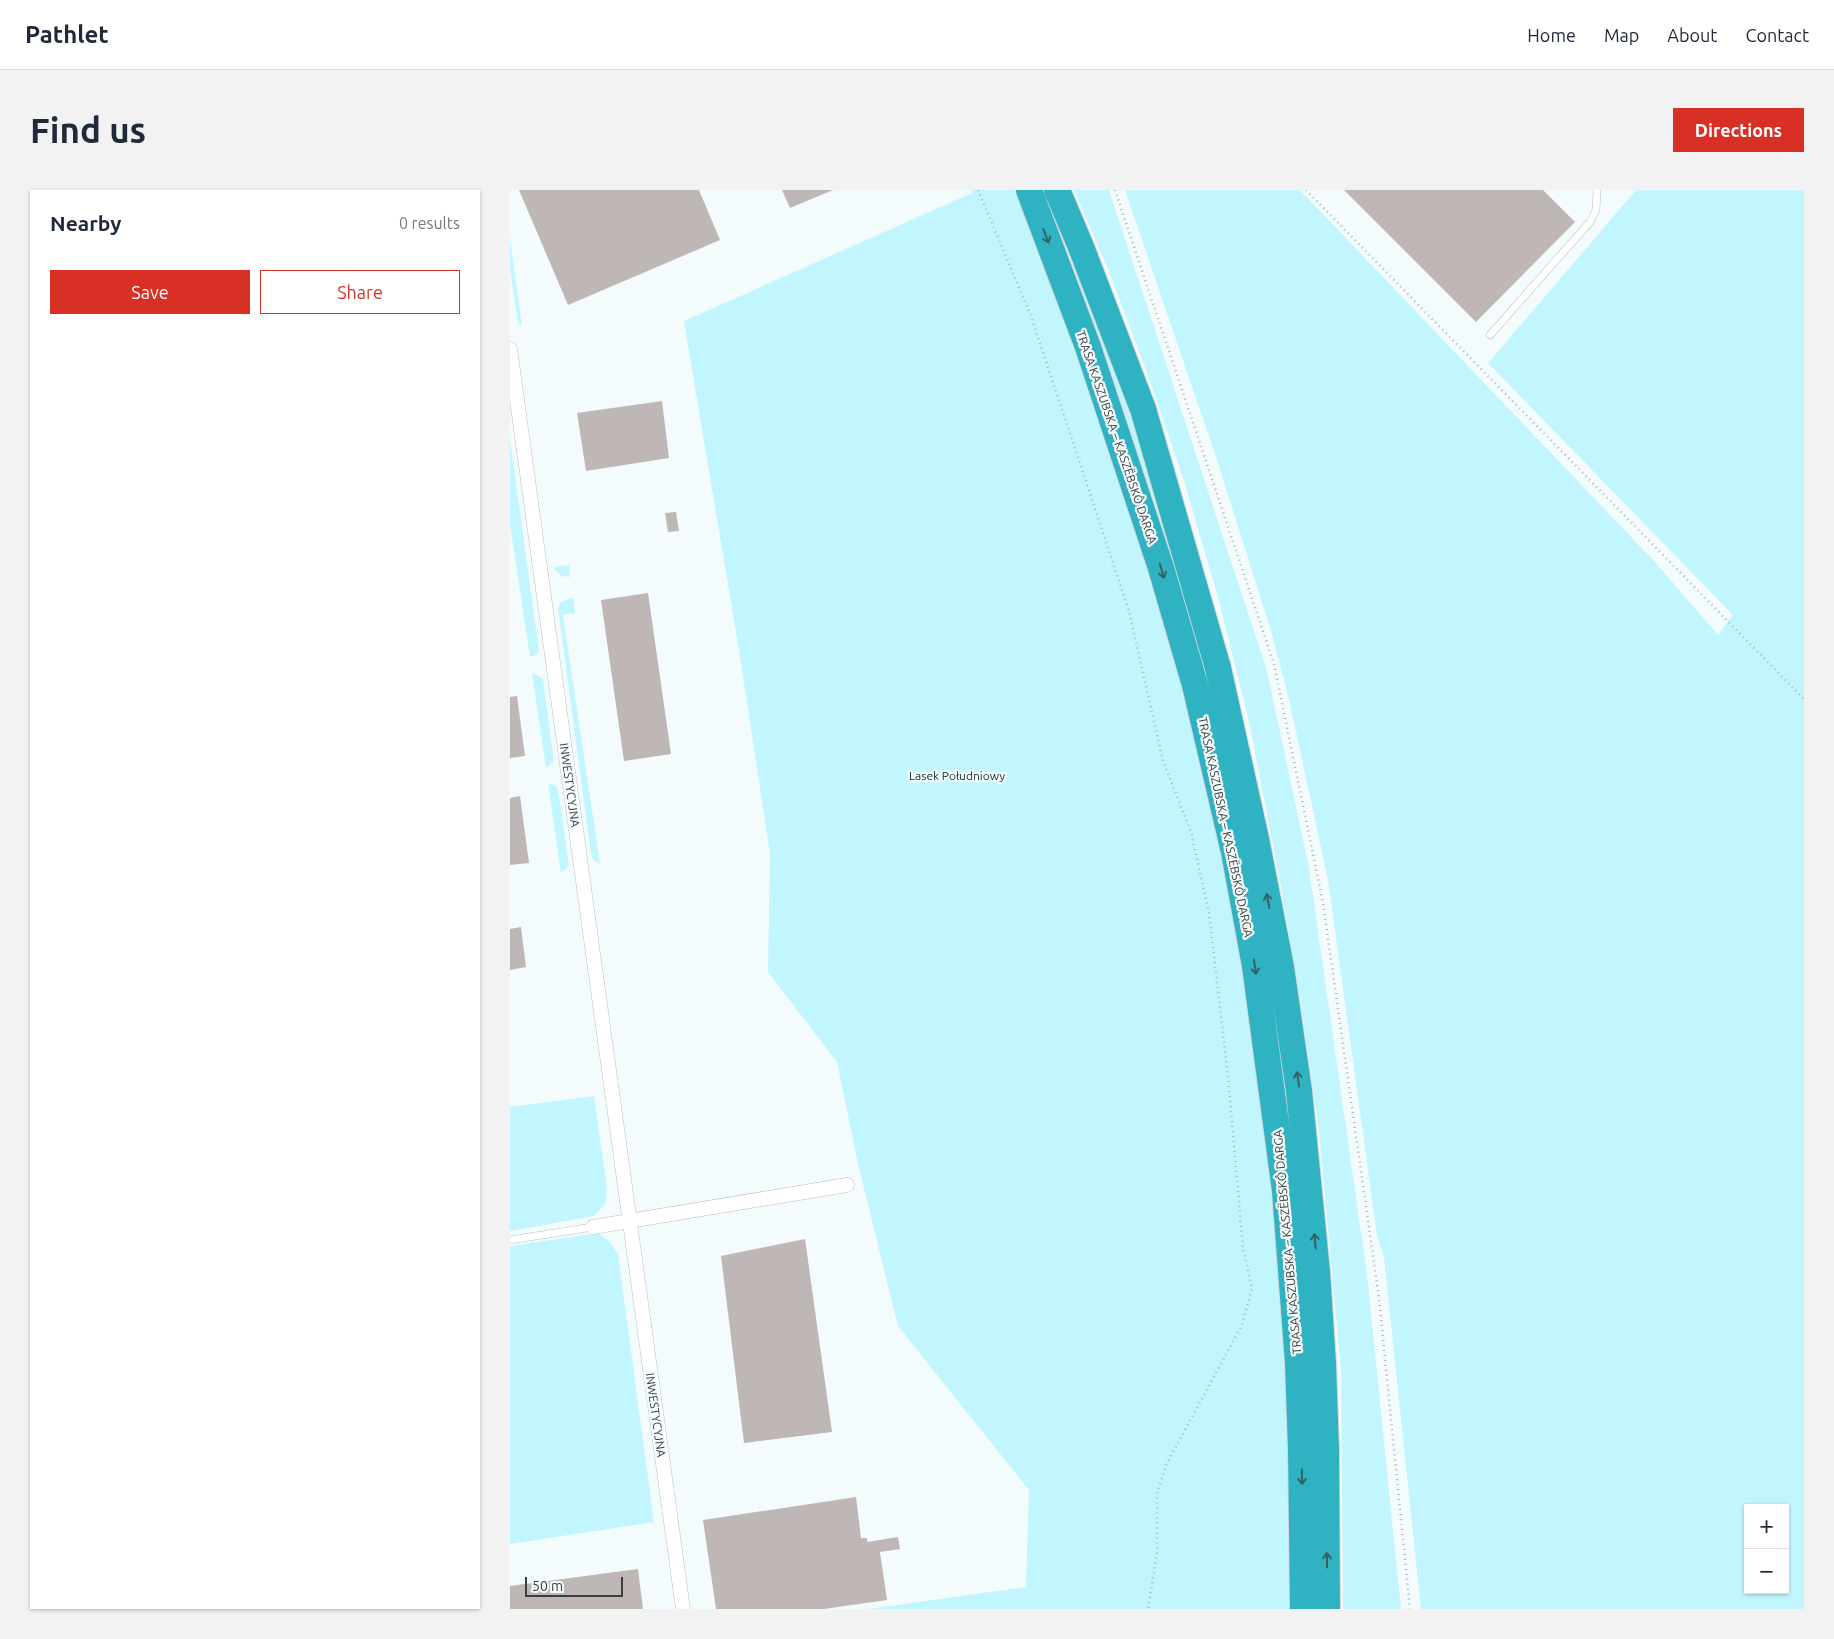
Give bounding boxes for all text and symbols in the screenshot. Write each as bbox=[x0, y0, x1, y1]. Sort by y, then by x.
text: Pathlet bbox=[25, 21, 109, 48]
text: Home bbox=[1527, 25, 1576, 45]
text: Map bbox=[1604, 25, 1639, 45]
text: About bbox=[1667, 25, 1717, 45]
text: Contact bbox=[1745, 25, 1809, 45]
button: Directions bbox=[1673, 108, 1804, 152]
text: Find us bbox=[30, 110, 146, 150]
text: Nearby bbox=[50, 211, 121, 235]
text: 0 results bbox=[399, 214, 460, 232]
one-way arrow bbox=[1042, 227, 1051, 243]
button: Save bbox=[50, 270, 250, 314]
button: Share bbox=[260, 270, 460, 314]
street label: TRASA KASZUBSKA – KASZËBSKÔ DARGA bbox=[1074, 329, 1160, 546]
one-way arrow bbox=[1157, 563, 1167, 579]
street label: TRASA KASZUBSKA – KASZËBSKÔ DARGA bbox=[1196, 716, 1256, 939]
street label: INWESTYCYJNA bbox=[558, 742, 582, 828]
park label: Lasek Południowy bbox=[909, 769, 1005, 782]
one-way arrow bbox=[1263, 894, 1273, 910]
one-way arrow bbox=[1250, 959, 1260, 975]
one-way arrow bbox=[1292, 1071, 1302, 1087]
street label: TRASA KASZUBSKA – KASZËBSKÔ DARGA bbox=[1271, 1129, 1303, 1355]
one-way arrow bbox=[1310, 1233, 1319, 1249]
street label: INWESTYCYJNA bbox=[644, 1372, 668, 1458]
one-way arrow bbox=[1297, 1469, 1307, 1485]
map controls bbox=[1744, 1504, 1789, 1594]
button: + bbox=[1744, 1504, 1789, 1549]
button: − bbox=[1744, 1549, 1789, 1594]
one-way arrow bbox=[1322, 1553, 1332, 1569]
scale bar bbox=[525, 1574, 622, 1597]
text: 50 m bbox=[532, 1578, 563, 1594]

